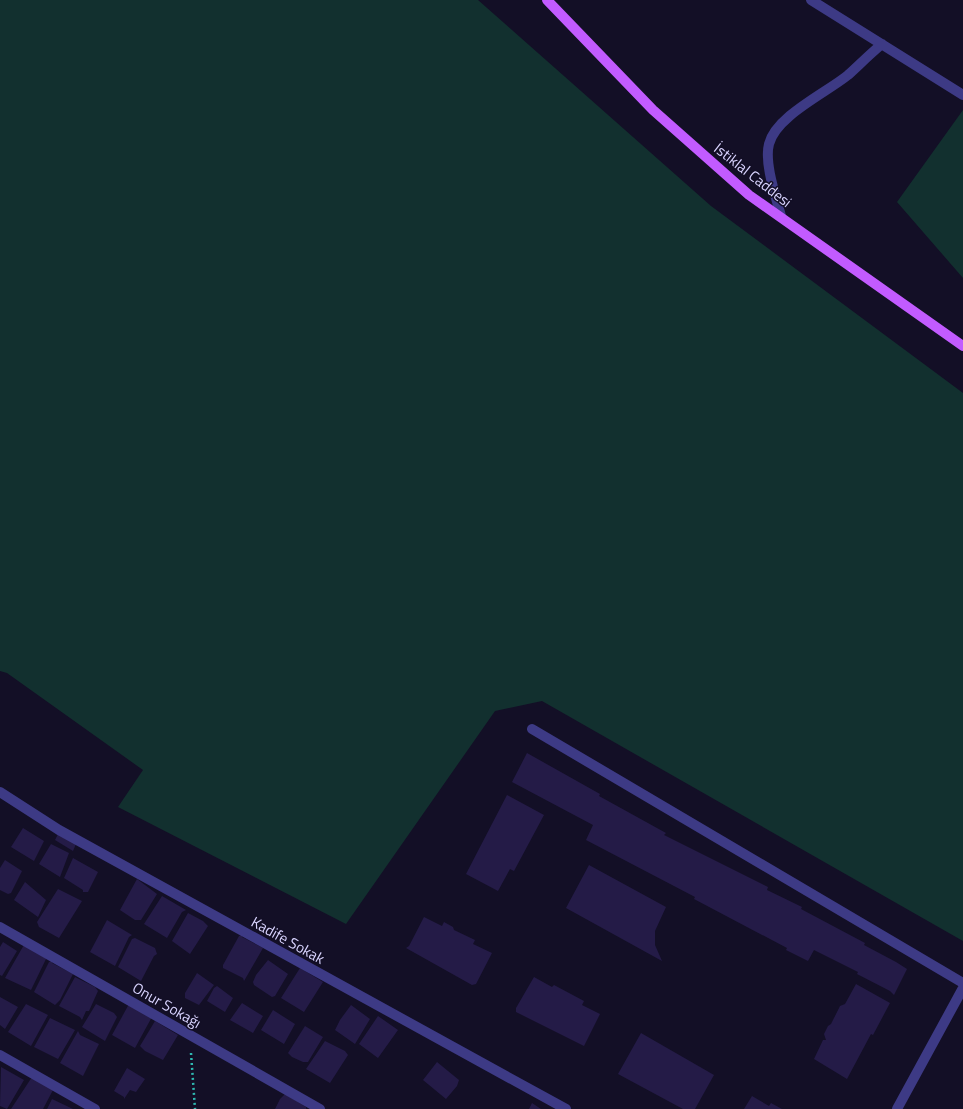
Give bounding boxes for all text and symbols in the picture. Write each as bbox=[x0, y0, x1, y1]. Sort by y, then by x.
street label: İstiklal Caddesi bbox=[709, 137, 797, 213]
street label: Kadife Sokak bbox=[247, 910, 329, 970]
street label: Onur Sokağı bbox=[128, 976, 206, 1034]

